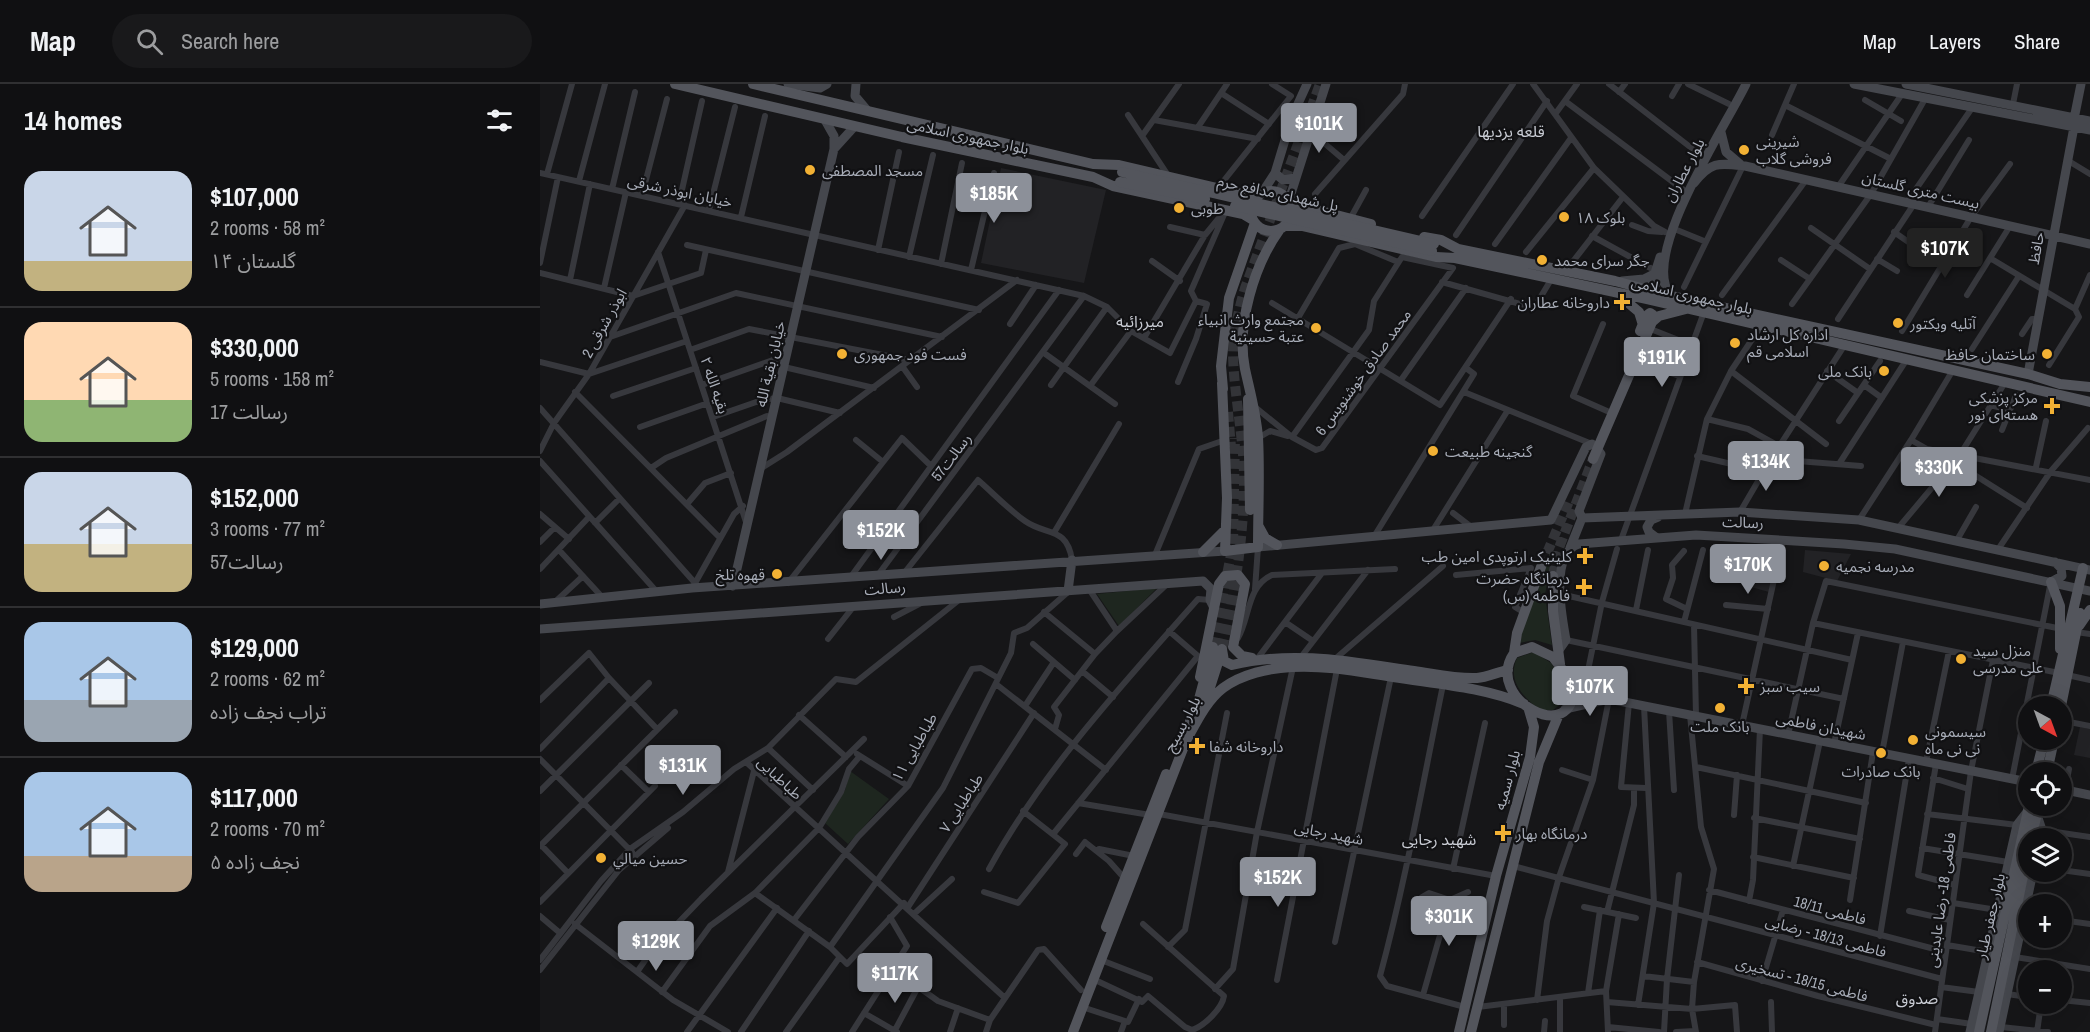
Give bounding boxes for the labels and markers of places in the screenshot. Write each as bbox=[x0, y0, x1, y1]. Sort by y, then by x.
pin: $101K bbox=[1277, 103, 1361, 154]
place label: شیرینی فروشی گلاب bbox=[1756, 131, 1832, 169]
marker: شیرینی فروشی گلاب bbox=[1737, 143, 1751, 157]
place label: مسجد المصطفی bbox=[822, 160, 923, 181]
marker: مسجد المصطفی bbox=[803, 163, 817, 177]
pin: $185K bbox=[952, 173, 1036, 224]
place label: طوبی bbox=[1191, 198, 1223, 219]
marker: طوبی bbox=[1172, 201, 1186, 215]
place label: بلوک ۱۸ bbox=[1576, 207, 1625, 228]
marker: بلوک ۱۸ bbox=[1557, 210, 1571, 224]
pin: $107K bbox=[1903, 228, 1987, 279]
place label: جگر سرای محمد bbox=[1554, 250, 1650, 271]
marker: جگر سرای محمد bbox=[1535, 253, 1549, 267]
place label: داروخانه عطاران bbox=[1518, 292, 1610, 313]
marker: داروخانه عطاران bbox=[1615, 295, 1629, 309]
place label: مجتمع وارث انبياء عتبة حسينية bbox=[1198, 309, 1304, 347]
place label: آتلیه ویکتور bbox=[1909, 313, 1976, 334]
marker: آتلیه ویکتور bbox=[1891, 316, 1905, 330]
marker: مجتمع وارث انبياء عتبة حسينية bbox=[1309, 321, 1323, 335]
place label: اداره کل ارشاد اسلامی قم bbox=[1747, 324, 1828, 363]
marker: اداره کل ارشاد اسلامی قم bbox=[1728, 336, 1742, 350]
pin: $191K bbox=[1620, 337, 1704, 388]
place label: فست فود جمهوری bbox=[854, 344, 967, 365]
place label: ساختمان حافظ bbox=[1945, 344, 2035, 365]
marker: فست فود جمهوری bbox=[835, 347, 849, 361]
marker: ساختمان حافظ bbox=[2040, 347, 2054, 361]
place label: بانک ملی bbox=[1818, 361, 1872, 382]
marker: بانک ملی bbox=[1877, 364, 1891, 378]
place label: مرکز پزشکی هسته‌ای نور bbox=[1968, 387, 2038, 425]
marker: مرکز پزشکی هسته‌ای نور bbox=[2043, 397, 2061, 415]
place label: گنجینه طبیعت bbox=[1445, 441, 1533, 462]
pin: $134K bbox=[1724, 441, 1808, 492]
marker: گنجینه طبیعت bbox=[1426, 444, 1440, 458]
pin: $330K bbox=[1897, 447, 1981, 498]
pin: $152K bbox=[839, 510, 923, 561]
pin: $170K bbox=[1706, 544, 1790, 595]
place label: کلینیک ارتوپدی امین طب bbox=[1422, 546, 1573, 567]
marker: کلینیک ارتوپدی امین طب bbox=[1576, 547, 1594, 565]
place label: مدرسه نجمیه bbox=[1836, 556, 1915, 577]
marker: مدرسه نجمیه bbox=[1817, 559, 1831, 573]
place label: قهوه تلخ bbox=[715, 564, 765, 587]
marker: قهوه تلخ bbox=[770, 567, 784, 581]
place label: درمانگاه حضرت فاطمه (س) bbox=[1476, 568, 1570, 606]
marker: درمانگاه حضرت فاطمه (س) bbox=[1575, 578, 1593, 596]
place label: منزل سید علی مدرسی bbox=[1973, 640, 2044, 678]
marker: منزل سید علی مدرسی bbox=[1954, 652, 1968, 666]
pin: $107K bbox=[1548, 666, 1632, 717]
place label: سیب سبز bbox=[1759, 676, 1820, 697]
marker: سیب سبز bbox=[1737, 677, 1755, 695]
marker: بانک ملت bbox=[1713, 701, 1727, 715]
place label: بانک ملت bbox=[1690, 716, 1750, 737]
place label: سیسمونی نی نی ماه bbox=[1925, 721, 1986, 759]
marker: سیسمونی نی نی ماه bbox=[1906, 733, 1920, 747]
place label: داروخانه شفا bbox=[1209, 736, 1283, 757]
marker: داروخانه شفا bbox=[1190, 739, 1204, 753]
pin: $131K bbox=[641, 745, 725, 796]
marker: بانک صادرات bbox=[1874, 746, 1888, 760]
place label: بانک صادرات bbox=[1841, 761, 1921, 782]
place label: درمانگاه بهار bbox=[1515, 823, 1587, 844]
marker: درمانگاه بهار bbox=[1494, 824, 1512, 842]
place label: حسين ميالي bbox=[613, 848, 687, 870]
marker: حسين ميالي bbox=[594, 851, 608, 865]
pin: $152K bbox=[1236, 857, 1320, 908]
pin: $301K bbox=[1407, 896, 1491, 947]
pin: $129K bbox=[614, 921, 698, 972]
pin: $117K bbox=[853, 953, 937, 1004]

